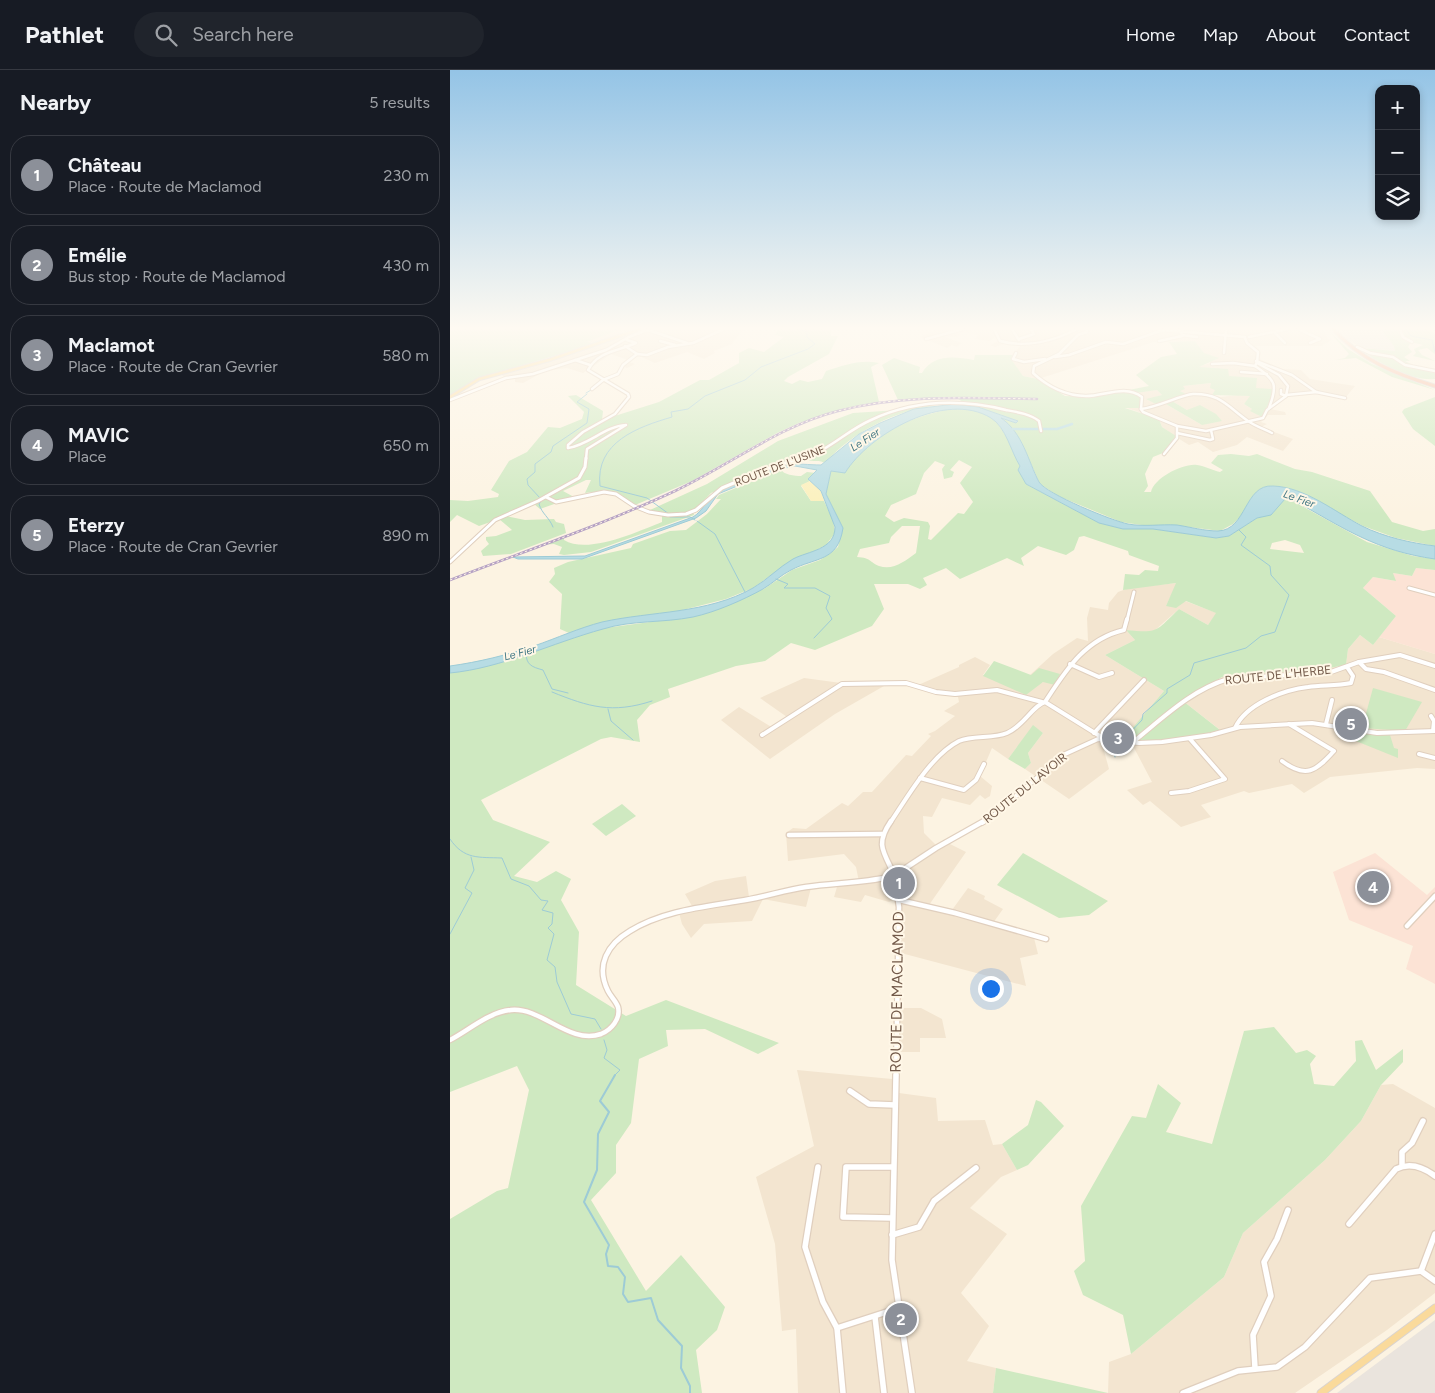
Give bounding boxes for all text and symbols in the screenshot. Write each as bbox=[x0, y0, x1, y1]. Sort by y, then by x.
search box bbox=[134, 12, 484, 57]
text: Pathlet bbox=[25, 20, 104, 49]
icon: search bbox=[152, 21, 180, 49]
text: Search here bbox=[192, 23, 294, 46]
text: Home bbox=[1126, 24, 1175, 46]
text: Map bbox=[1203, 24, 1238, 46]
text: About bbox=[1266, 24, 1316, 46]
text: Contact bbox=[1344, 24, 1410, 46]
map controls bbox=[1375, 85, 1420, 220]
button: + bbox=[1375, 85, 1420, 130]
text: Nearby bbox=[20, 90, 91, 115]
text: 5 results bbox=[369, 93, 430, 112]
button: − bbox=[1375, 130, 1420, 175]
text: Château bbox=[68, 154, 142, 177]
text: 1 bbox=[34, 166, 40, 185]
text: 230 m bbox=[384, 166, 429, 185]
button: layers bbox=[1375, 175, 1420, 220]
text: Place · Route de Maclamod bbox=[68, 177, 262, 196]
text: Emélie bbox=[68, 244, 127, 267]
text: 2 bbox=[32, 256, 42, 275]
text: 430 m bbox=[383, 256, 429, 275]
text: Bus stop · Route de Maclamod bbox=[68, 267, 286, 286]
text: Maclamot bbox=[68, 334, 155, 357]
text: 3 bbox=[33, 346, 41, 365]
text: 580 m bbox=[382, 346, 429, 365]
text: Place · Route de Cran Gevrier bbox=[68, 357, 278, 376]
text: MAVIC bbox=[68, 424, 129, 447]
water label: Le Fier bbox=[848, 425, 883, 454]
text: 4 bbox=[32, 436, 42, 455]
text: 650 m bbox=[383, 436, 429, 455]
street label: ROUTE DE L'USINE bbox=[733, 443, 827, 489]
text: Place bbox=[68, 447, 106, 466]
water label: Le Fier bbox=[1281, 487, 1318, 511]
text: Eterzy bbox=[68, 514, 124, 537]
text: 5 bbox=[32, 526, 42, 545]
text: 890 m bbox=[382, 526, 429, 545]
text: Place · Route de Cran Gevrier bbox=[68, 537, 278, 556]
water label: Le Fier bbox=[503, 642, 539, 664]
street label: ROUTE DE L'HERBE bbox=[1224, 662, 1332, 688]
pin: 5 bbox=[1335, 705, 1367, 743]
pin: 3 bbox=[1102, 719, 1134, 757]
street label: ROUTE DU LAVOIR bbox=[980, 750, 1070, 826]
pin: 1 bbox=[883, 864, 915, 902]
pin: 4 bbox=[1357, 868, 1389, 906]
street label: ROUTE DE MACLAMOD bbox=[887, 911, 907, 1073]
your location bbox=[978, 976, 1004, 1002]
pin: 2 bbox=[885, 1300, 917, 1338]

